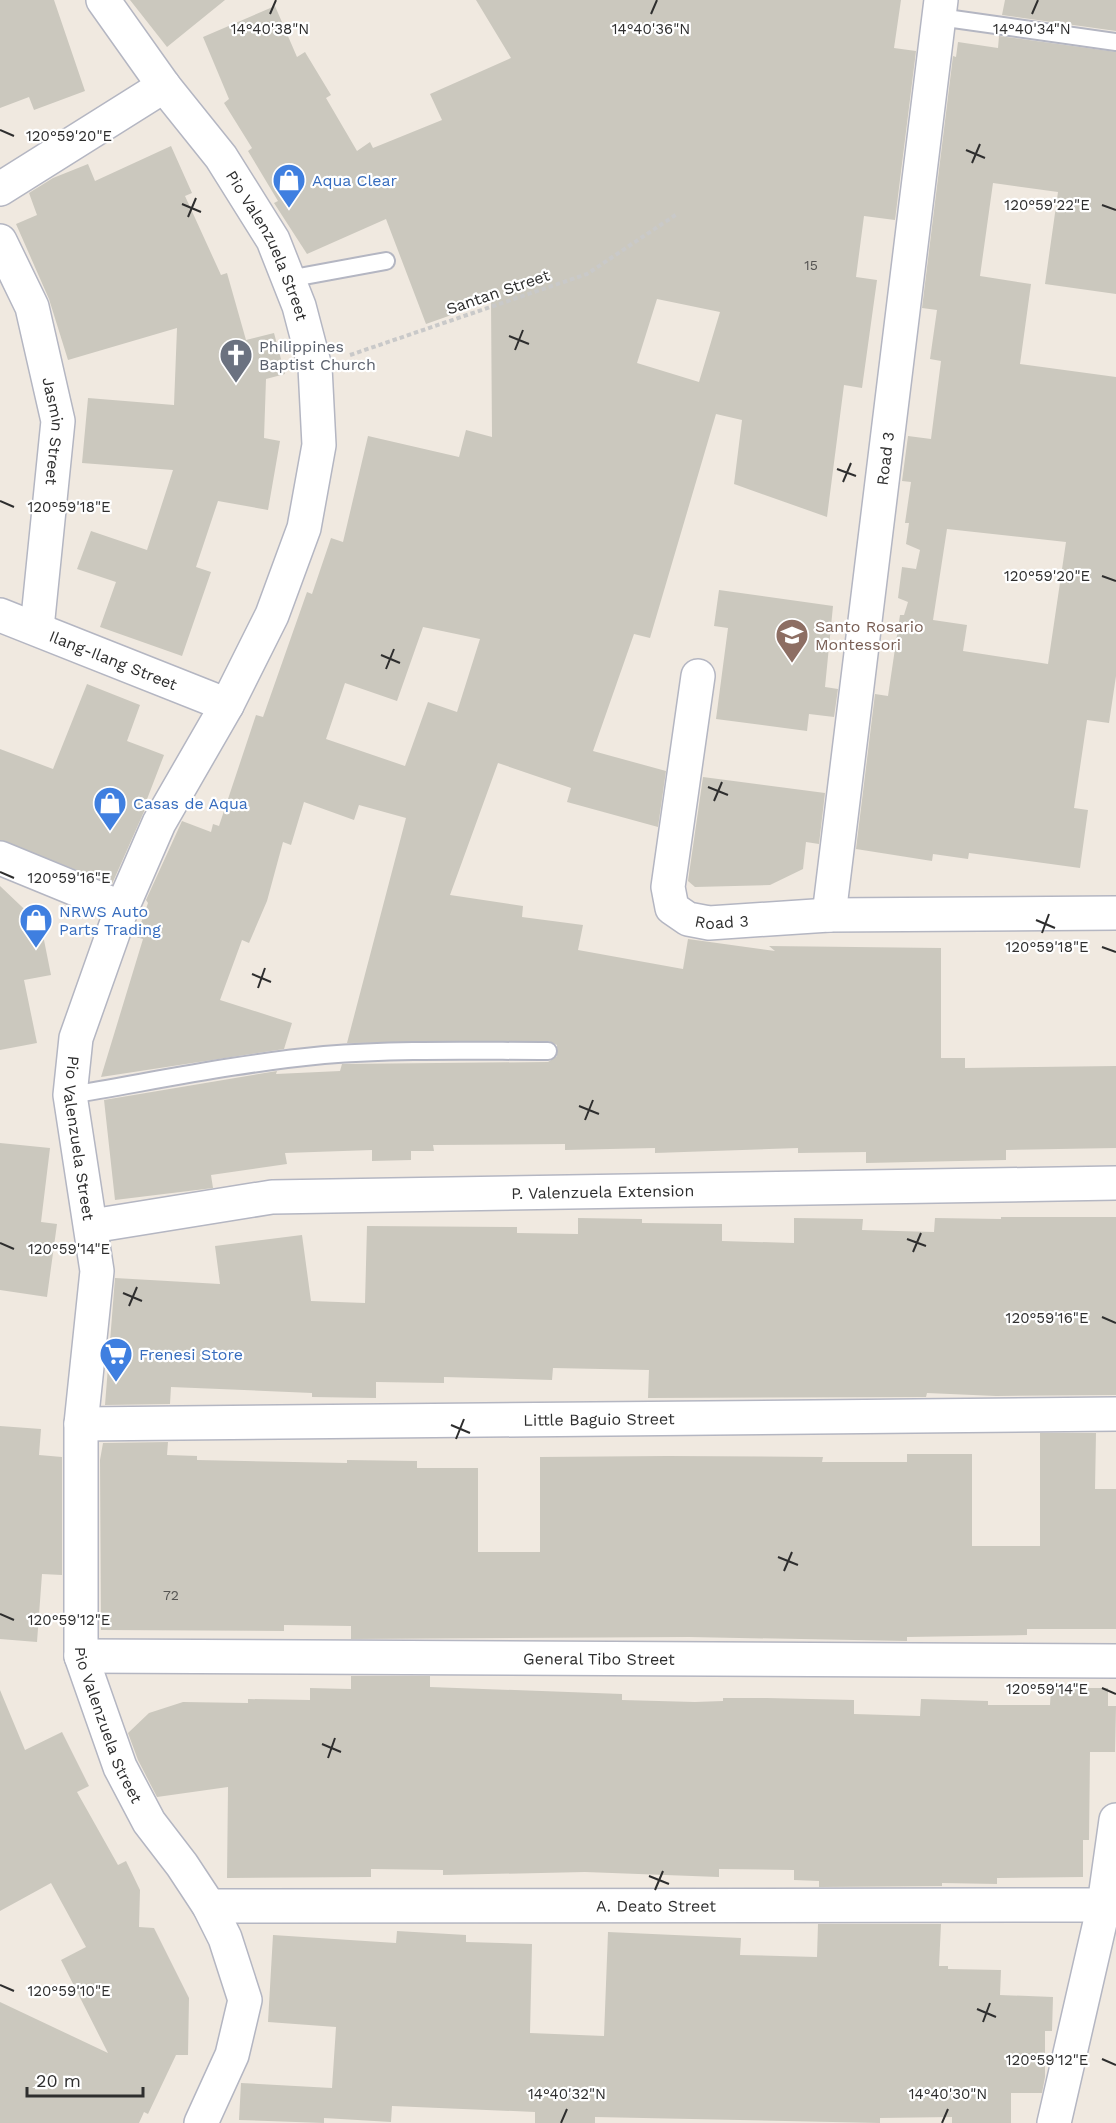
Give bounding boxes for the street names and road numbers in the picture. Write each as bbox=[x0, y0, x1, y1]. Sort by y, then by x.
street label: Pio Valenzuela Street bbox=[222, 167, 312, 323]
street label: Santan Street bbox=[444, 265, 553, 319]
street label: Jasmin Street bbox=[39, 375, 67, 486]
street label: Road 3 bbox=[872, 431, 898, 486]
street label: Ilang-Ilang Street bbox=[47, 626, 180, 694]
street label: Road 3 bbox=[693, 911, 749, 933]
street label: Pio Valenzuela Street bbox=[60, 1055, 99, 1222]
street label: P. Valenzuela Extension bbox=[511, 1180, 694, 1203]
street label: Little Baguio Street bbox=[523, 1409, 675, 1429]
street label: Pio Valenzuela Street bbox=[72, 1647, 147, 1806]
street label: General Tibo Street bbox=[523, 1649, 675, 1668]
street label: A. Deato Street bbox=[596, 1896, 716, 1915]

